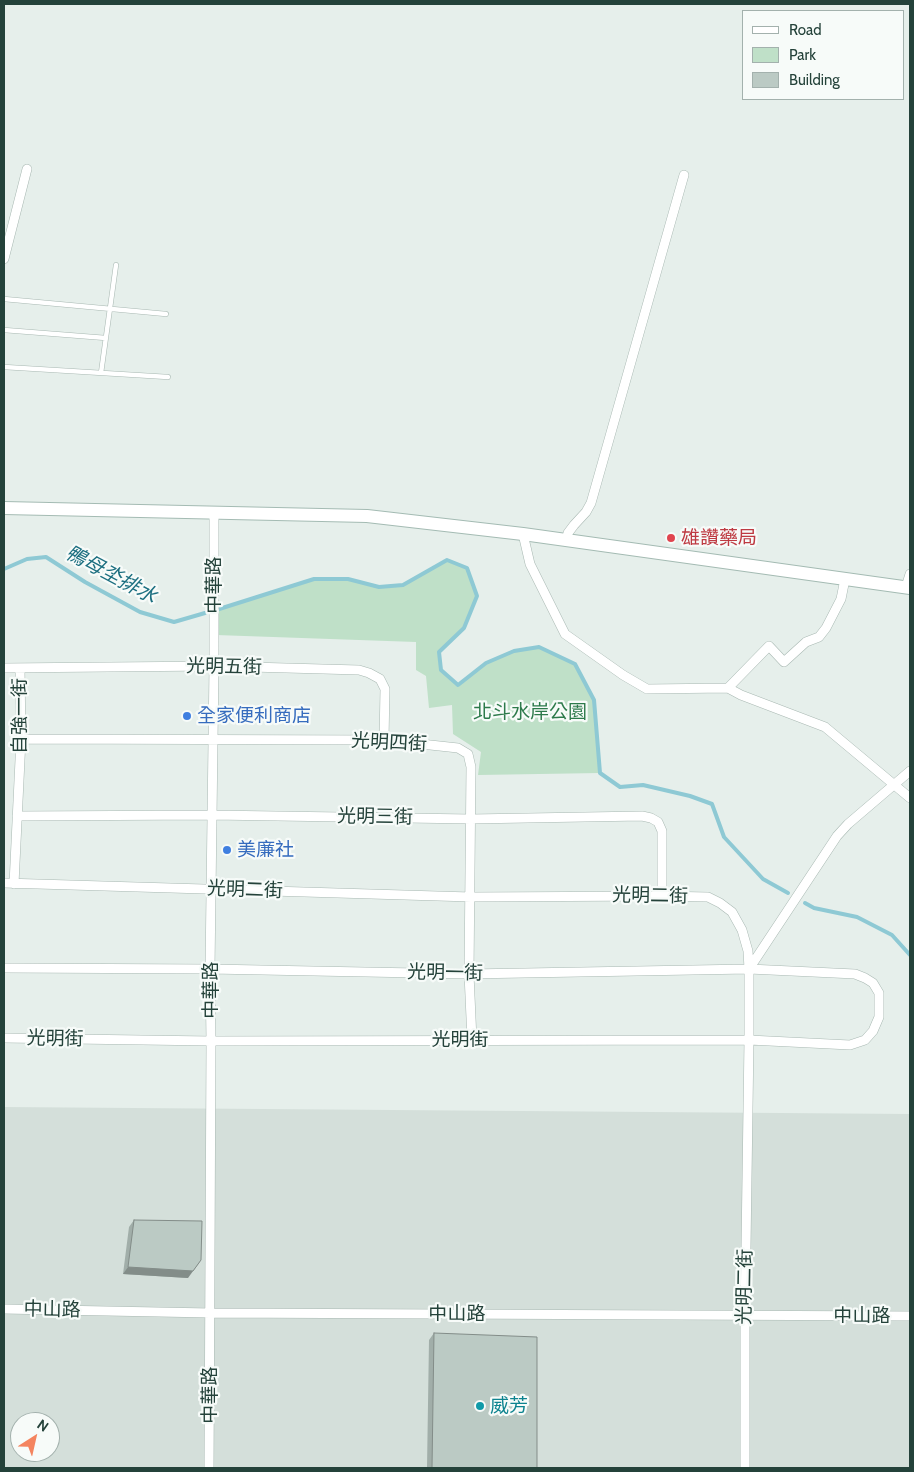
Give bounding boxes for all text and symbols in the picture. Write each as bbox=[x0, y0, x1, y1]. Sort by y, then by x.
legend bbox=[742, 10, 904, 100]
text: Road bbox=[789, 21, 822, 39]
text: Park bbox=[789, 46, 816, 64]
text: Building bbox=[789, 71, 840, 89]
place label: 雄讚藥局 bbox=[681, 527, 757, 549]
marker: 雄讚藥局 bbox=[665, 532, 677, 544]
water label: 鴨母坔排水 bbox=[61, 541, 161, 609]
street label: 中華路 bbox=[203, 557, 225, 613]
street label: 光明五街 bbox=[186, 655, 262, 679]
street label: 自強一街 bbox=[9, 678, 31, 754]
park label: 北斗水岸公園 bbox=[473, 701, 587, 723]
place label: 全家便利商店 bbox=[197, 705, 311, 727]
marker: 全家便利商店 bbox=[181, 710, 193, 722]
street label: 光明四街 bbox=[350, 730, 428, 756]
street label: 光明三街 bbox=[337, 805, 413, 829]
place label: 美廉社 bbox=[237, 839, 294, 861]
marker: 美廉社 bbox=[221, 844, 233, 856]
street label: 光明二街 bbox=[207, 877, 283, 903]
street label: 光明二街 bbox=[612, 884, 688, 908]
street label: 光明一街 bbox=[407, 961, 483, 985]
street label: 中華路 bbox=[200, 962, 222, 1018]
street label: 光明街 bbox=[26, 1027, 84, 1051]
street label: 光明街 bbox=[432, 1029, 488, 1051]
street label: 光明二街 bbox=[733, 1249, 757, 1325]
street label: 中山路 bbox=[23, 1298, 81, 1322]
street label: 中山路 bbox=[429, 1303, 485, 1325]
street label: 中山路 bbox=[834, 1305, 890, 1327]
street label: 中華路 bbox=[199, 1367, 221, 1423]
place label: 威芳 bbox=[490, 1395, 528, 1417]
marker: 威芳 bbox=[474, 1400, 486, 1412]
north arrow bbox=[10, 1412, 60, 1462]
text: N bbox=[34, 1415, 52, 1436]

